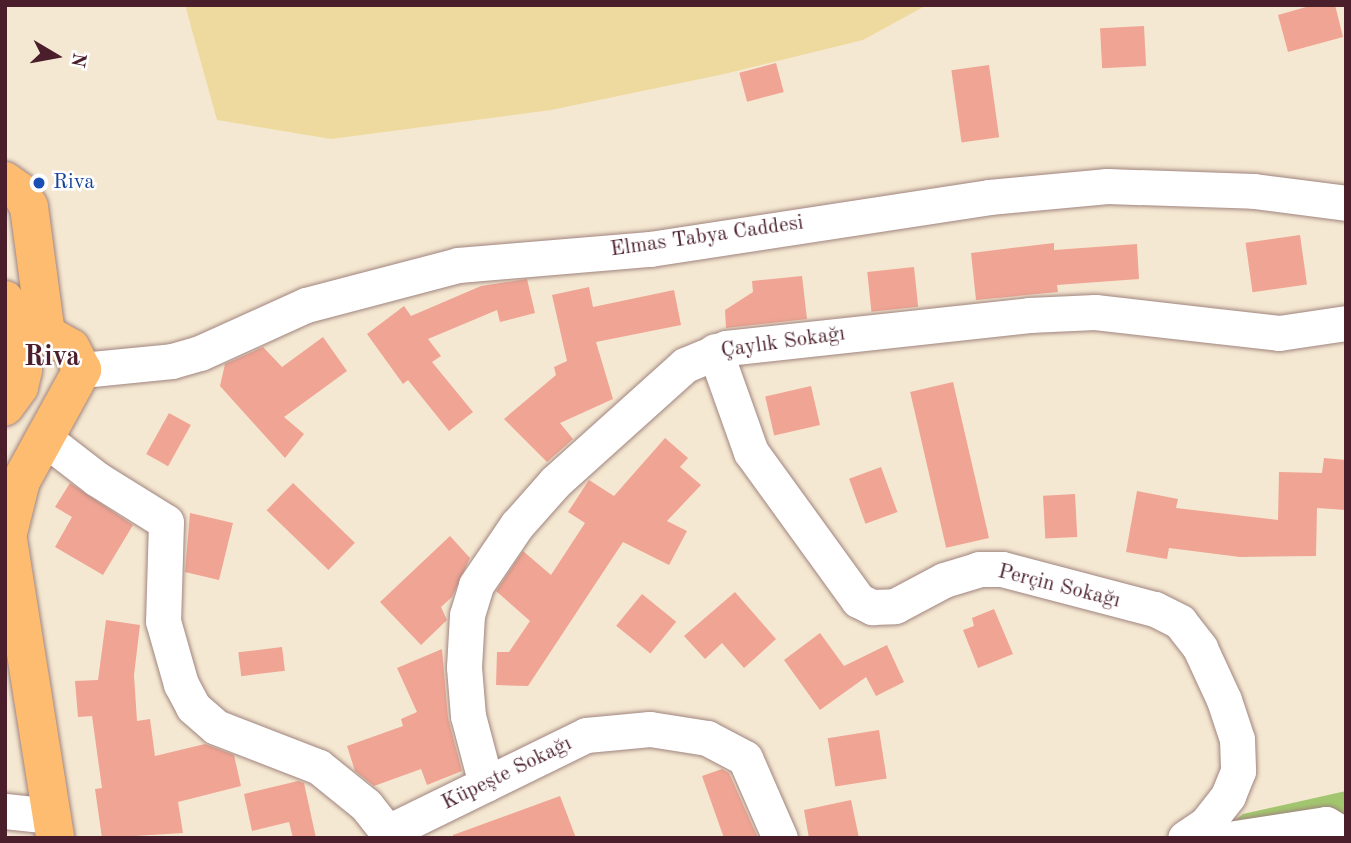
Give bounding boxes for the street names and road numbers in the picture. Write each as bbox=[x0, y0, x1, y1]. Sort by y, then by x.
street label: Elmas Tabya Caddesi bbox=[609, 211, 805, 263]
street label: Çaylık Sokağı bbox=[719, 322, 847, 364]
street label: Perçin Sokağı bbox=[995, 560, 1123, 614]
street label: Küpeşte Sokağı bbox=[438, 732, 576, 816]

